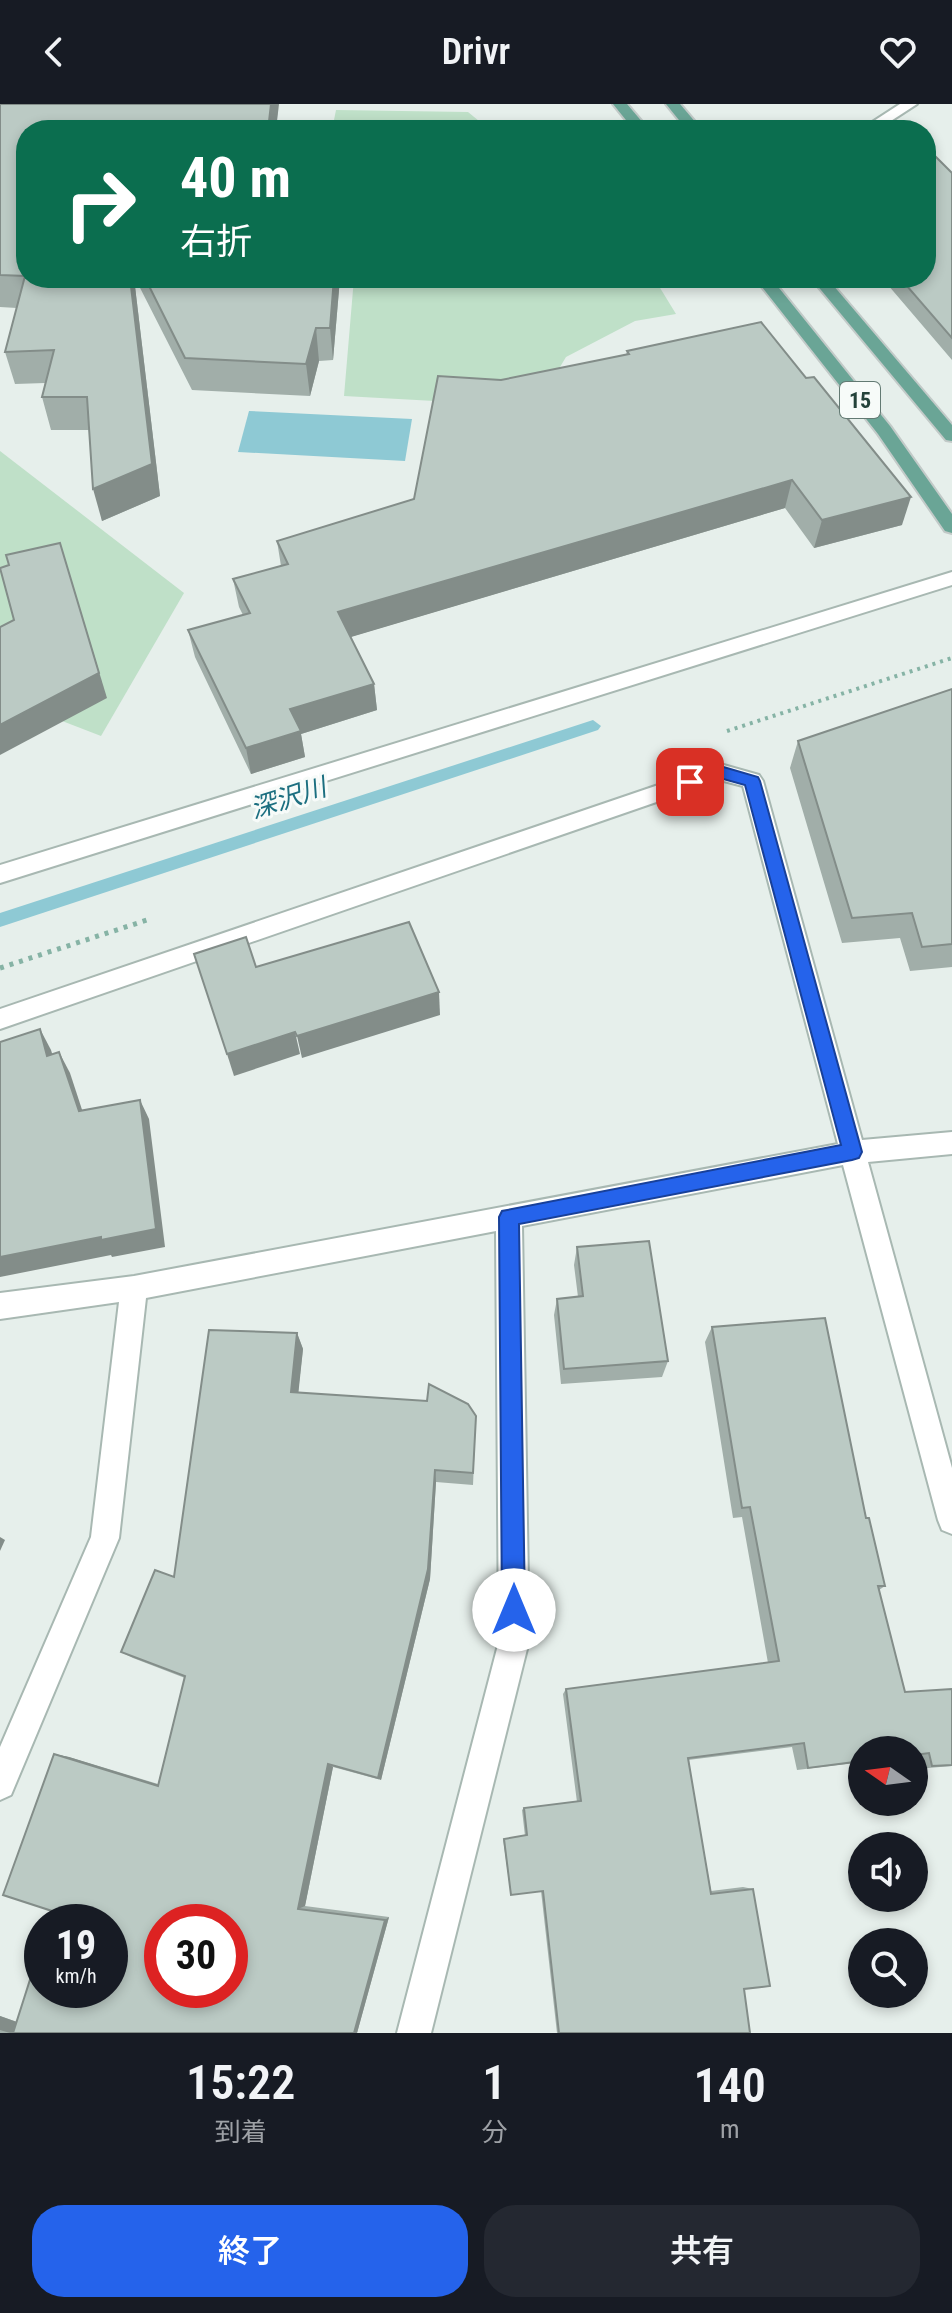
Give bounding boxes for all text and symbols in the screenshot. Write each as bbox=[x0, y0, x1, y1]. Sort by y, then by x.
icon: back bbox=[32, 30, 76, 74]
icon: heart bbox=[876, 30, 920, 74]
text: Drivr bbox=[442, 31, 510, 73]
text: 40 m bbox=[180, 145, 291, 211]
icon: right bbox=[48, 152, 152, 256]
text: 右折 bbox=[180, 221, 252, 263]
road number: 15 bbox=[840, 382, 880, 418]
pin bbox=[656, 748, 724, 816]
icon: arrive bbox=[668, 760, 712, 804]
water label: 深沢川 bbox=[246, 771, 333, 824]
position arrow bbox=[472, 1568, 556, 1652]
north arrow bbox=[848, 1736, 928, 1816]
map controls bbox=[848, 1736, 928, 2008]
button: sound bbox=[848, 1832, 928, 1912]
speed limit sign: 30 bbox=[144, 1904, 248, 2008]
text: 19 bbox=[56, 1922, 96, 1969]
button: search bbox=[848, 1928, 928, 2008]
text: km/h bbox=[55, 1964, 97, 1988]
text: 15:22 bbox=[186, 2054, 295, 2111]
text: 1 bbox=[482, 2054, 506, 2111]
text: 140 bbox=[694, 2057, 766, 2114]
text: m bbox=[720, 2114, 740, 2144]
text: 到着 bbox=[215, 2117, 267, 2147]
text: 分 bbox=[481, 2117, 507, 2147]
button: 終了 bbox=[32, 2205, 468, 2297]
button: 共有 bbox=[484, 2205, 920, 2297]

